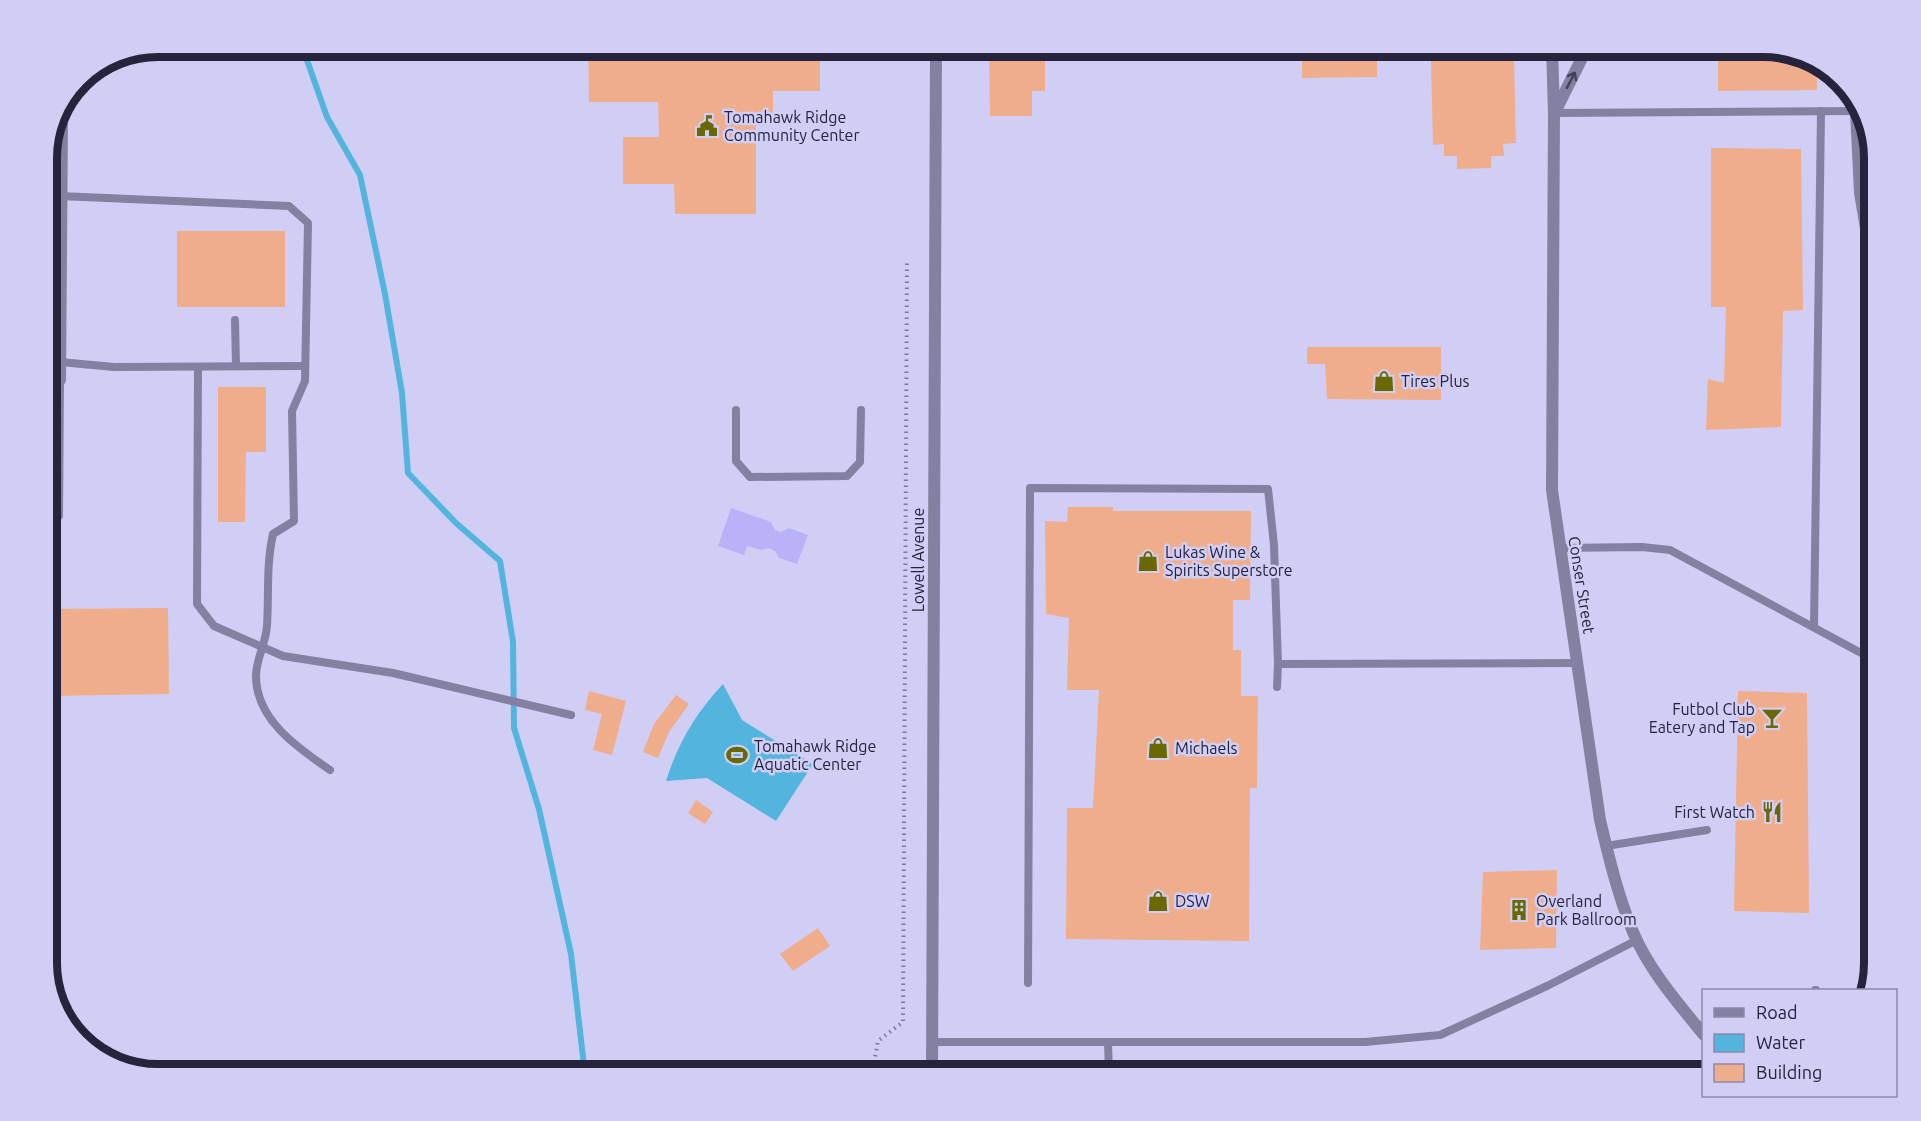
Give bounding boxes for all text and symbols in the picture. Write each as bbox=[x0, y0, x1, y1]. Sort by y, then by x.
one-way arrow bbox=[1565, 71, 1577, 89]
place label: Tomahawk Ridge Community Center bbox=[724, 108, 860, 144]
public building icon: Tomahawk Ridge Community Center bbox=[695, 114, 719, 138]
shop icon: Tires Plus bbox=[1372, 369, 1396, 393]
place label: Tires Plus bbox=[1401, 372, 1470, 390]
street label: Lowell Avenue bbox=[909, 508, 927, 612]
street label: Conser Street bbox=[1565, 535, 1599, 636]
place label: Lukas Wine & Spirits Superstore bbox=[1165, 543, 1293, 579]
shop icon: Lukas Wine & Spirits Superstore bbox=[1136, 549, 1160, 573]
place label: Futbol Club Eatery and Tap bbox=[1649, 700, 1755, 736]
bar icon: Futbol Club Eatery and Tap bbox=[1760, 706, 1784, 730]
shop icon: Michaels bbox=[1146, 736, 1170, 760]
place label: Tomahawk Ridge Aquatic Center bbox=[754, 737, 876, 773]
place label: Michaels bbox=[1175, 739, 1238, 757]
sports icon: Tomahawk Ridge Aquatic Center bbox=[725, 743, 749, 767]
restaurant icon: First Watch bbox=[1760, 800, 1784, 824]
place label: First Watch bbox=[1674, 803, 1755, 821]
shop icon: DSW bbox=[1146, 889, 1170, 913]
place label: DSW bbox=[1175, 892, 1210, 910]
place label: Overland Park Ballroom bbox=[1536, 892, 1637, 928]
building icon: Overland Park Ballroom bbox=[1507, 898, 1531, 922]
legend bbox=[1702, 989, 1897, 1097]
text: Road bbox=[1756, 1002, 1798, 1022]
text: Water bbox=[1756, 1032, 1806, 1052]
text: Building bbox=[1756, 1062, 1822, 1082]

